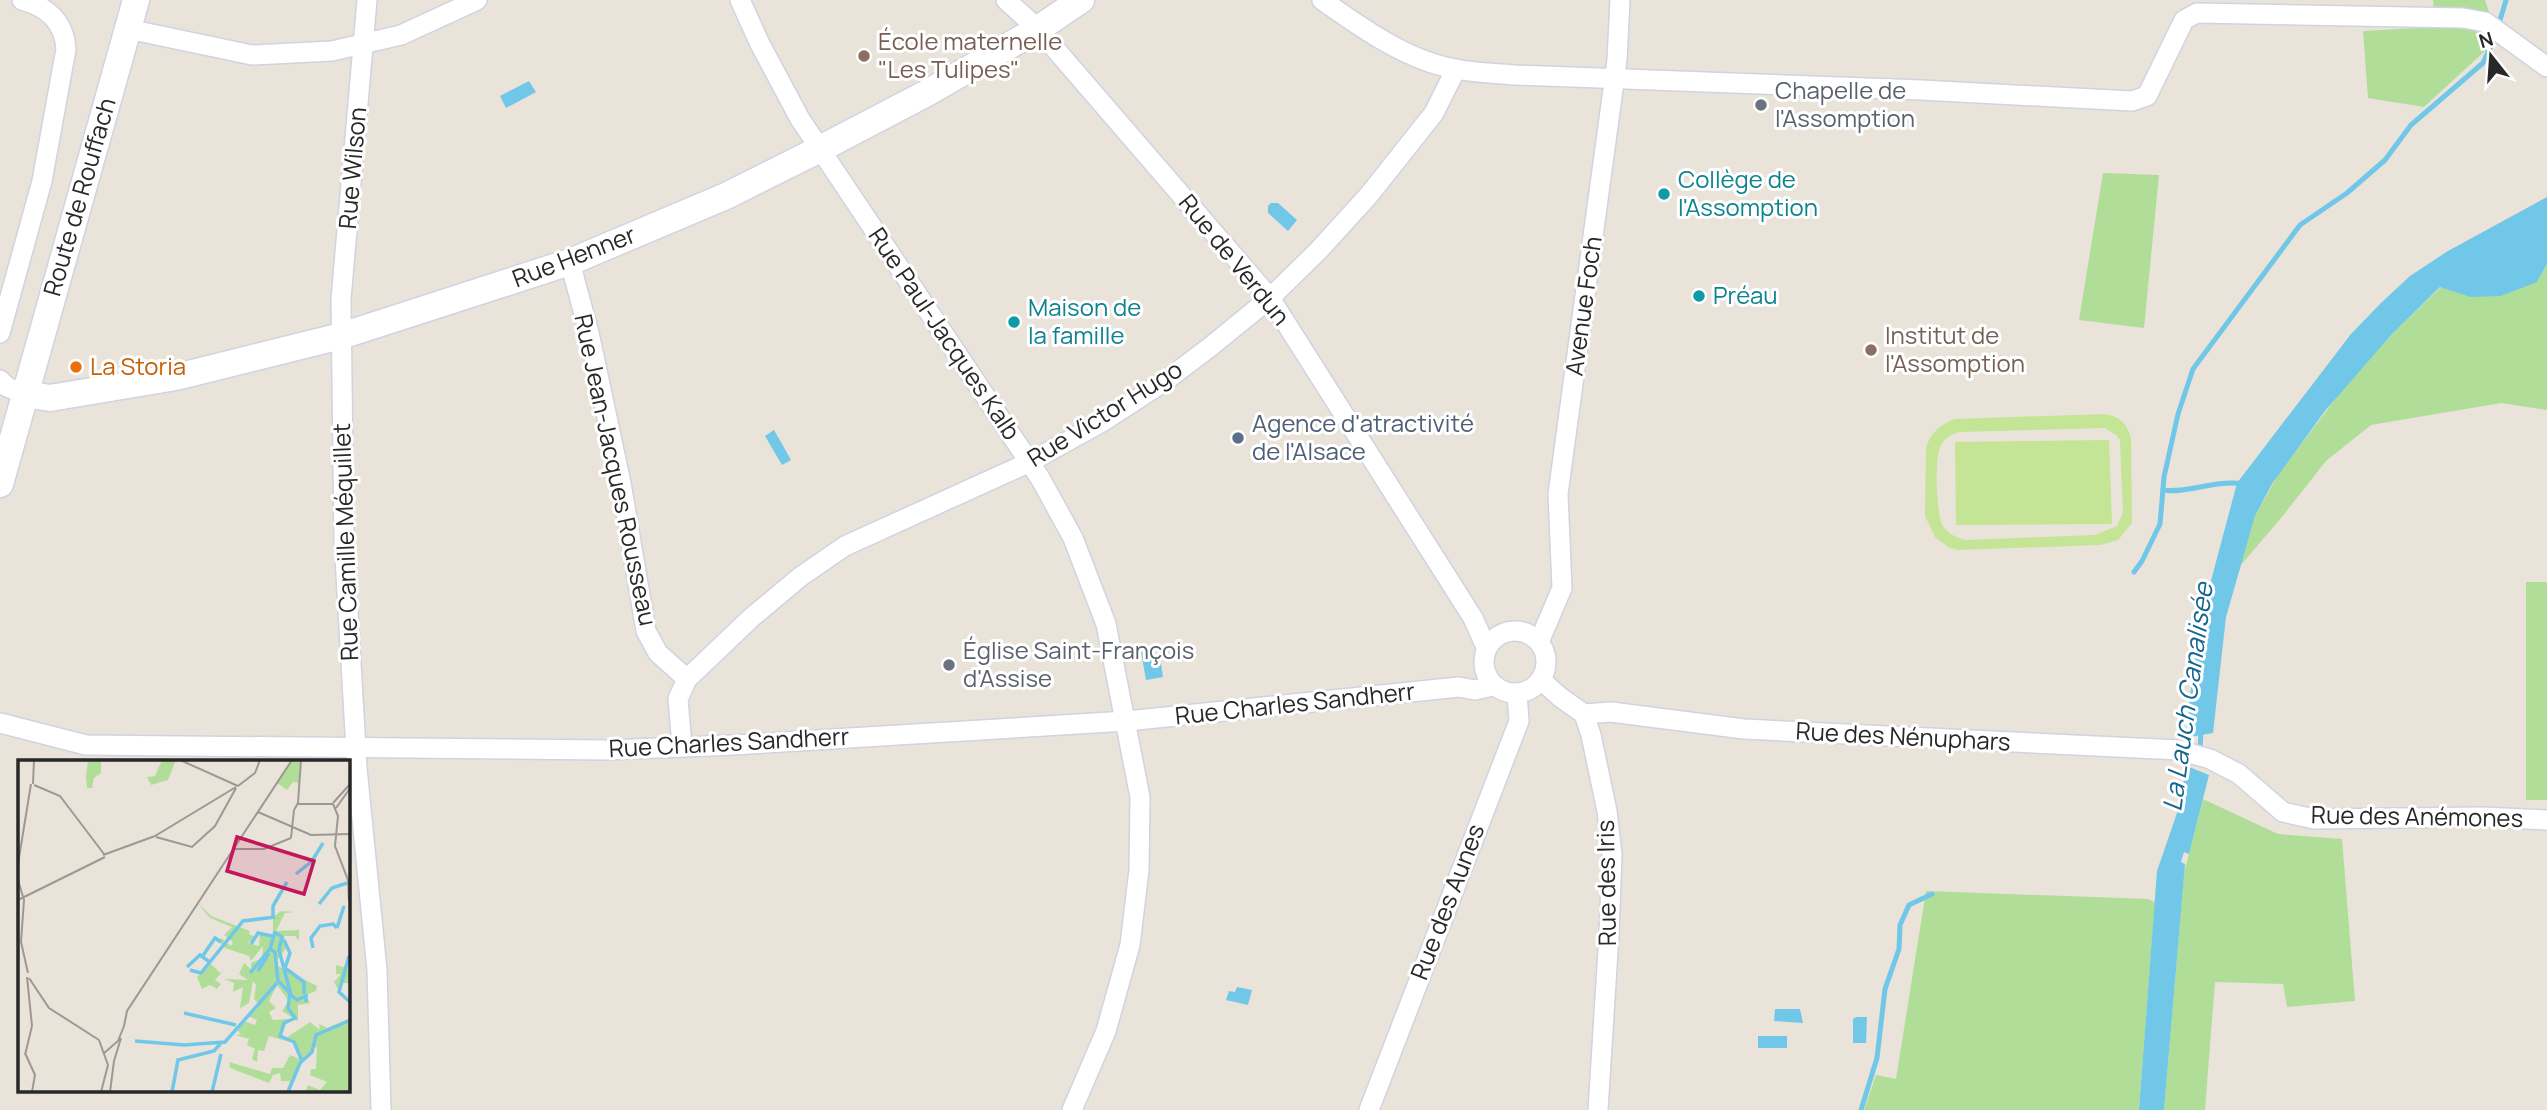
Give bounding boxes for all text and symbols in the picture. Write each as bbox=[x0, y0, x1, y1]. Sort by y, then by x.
north arrow bbox=[2456, 21, 2526, 91]
place label: École maternelle "Les Tulipes" bbox=[878, 24, 1062, 85]
text: N bbox=[2476, 25, 2496, 54]
marker: École maternelle "Les Tulipes" bbox=[856, 48, 872, 64]
place label: Chapelle de l'Assomption bbox=[1775, 73, 1915, 134]
street label: Route de Rouffach bbox=[35, 94, 123, 299]
marker: Chapelle de l'Assomption bbox=[1753, 97, 1769, 113]
street label: Rue Wilson bbox=[330, 105, 373, 230]
place label: Collège de l'Assomption bbox=[1678, 162, 1818, 223]
marker: Collège de l'Assomption bbox=[1656, 186, 1672, 202]
street label: Rue de Verdun bbox=[1172, 187, 1298, 331]
street label: Rue Henner bbox=[507, 217, 640, 294]
street label: Rue Paul-Jacques Kalb bbox=[862, 220, 1029, 446]
street label: Avenue Foch bbox=[1556, 234, 1609, 378]
place label: Préau bbox=[1713, 278, 1778, 311]
marker: Préau bbox=[1691, 288, 1707, 304]
place label: Maison de la famille bbox=[1028, 290, 1141, 351]
street label: Rue Jean-Jacques Rousseau bbox=[567, 311, 666, 629]
marker: Maison de la famille bbox=[1006, 314, 1022, 330]
place label: Institut de l'Assomption bbox=[1885, 318, 2025, 379]
marker: Institut de l'Assomption bbox=[1863, 342, 1879, 358]
place label: La Storia bbox=[90, 349, 186, 382]
street label: Rue Victor Hugo bbox=[1020, 352, 1188, 474]
marker: La Storia bbox=[68, 359, 84, 375]
place label: Agence d'atractivité de l'Alsace bbox=[1252, 406, 1474, 467]
street label: Rue Camille Méquillet bbox=[324, 423, 365, 661]
marker: Agence d'atractivité de l'Alsace bbox=[1230, 430, 1246, 446]
water label: La Lauch Canalisée bbox=[2153, 579, 2221, 813]
place label: Église Saint-François d'Assise bbox=[963, 633, 1194, 694]
marker: Église Saint-François d'Assise bbox=[941, 657, 957, 673]
street label: Rue Charles Sandherr bbox=[1173, 673, 1417, 732]
street label: Rue des Nénuphars bbox=[1795, 713, 2011, 758]
street label: Rue Charles Sandherr bbox=[608, 719, 850, 764]
inset map bbox=[18, 760, 350, 1092]
street label: Rue des Anémones bbox=[2311, 797, 2523, 834]
street label: Rue des Aunes bbox=[1402, 819, 1491, 984]
street label: Rue des Iris bbox=[1588, 820, 1623, 946]

